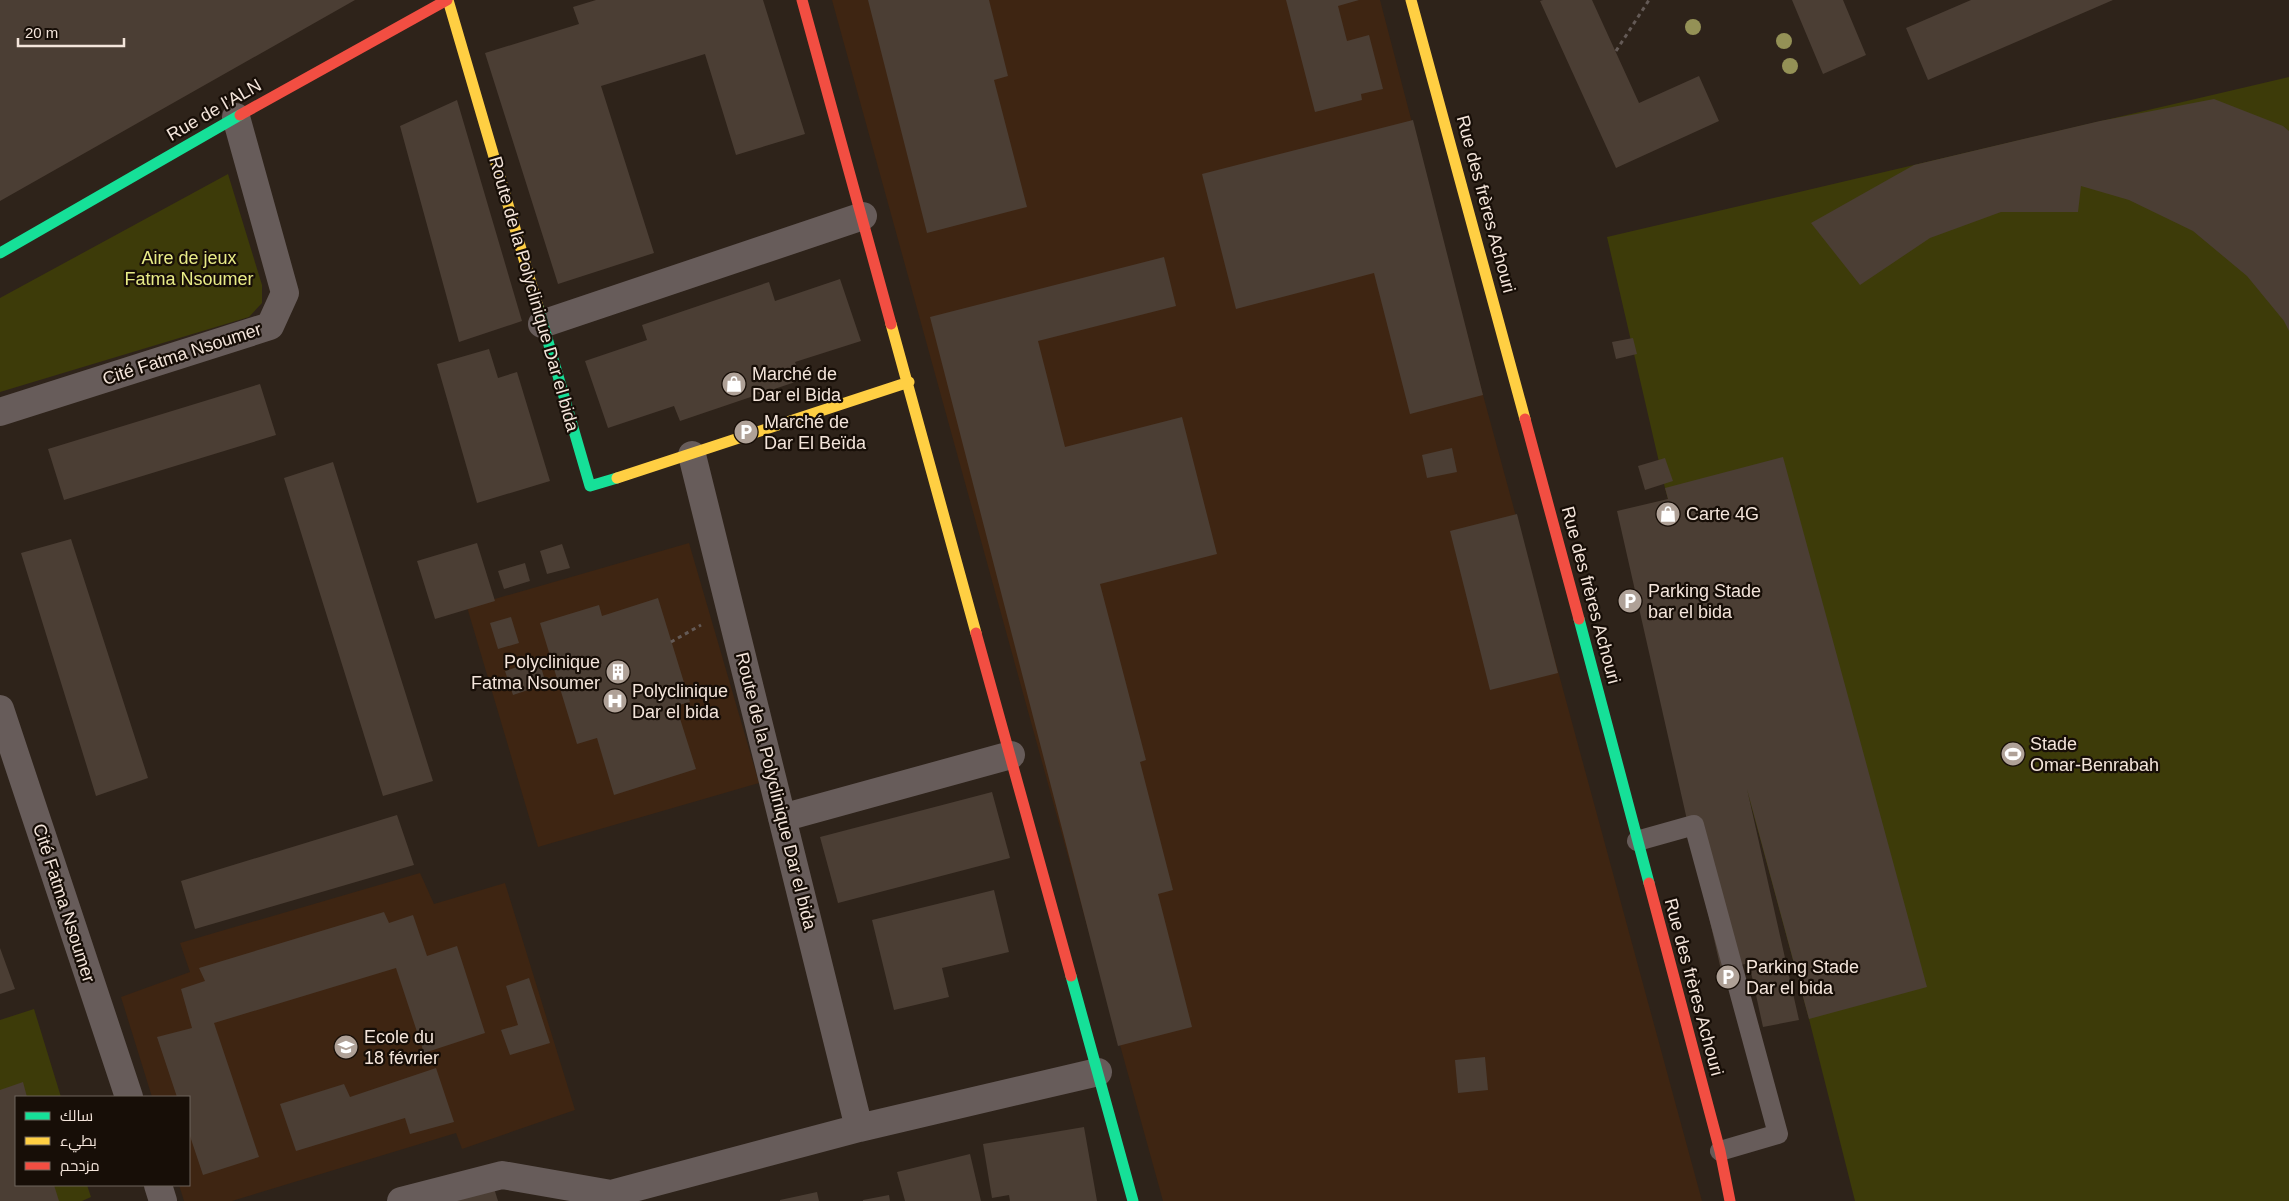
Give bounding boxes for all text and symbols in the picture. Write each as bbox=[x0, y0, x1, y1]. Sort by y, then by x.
scale bar bbox=[18, 15, 124, 47]
text: 20 m bbox=[25, 24, 58, 41]
street label: Rue de l'ALN bbox=[163, 75, 265, 145]
street label: Rue des frères Achouri bbox=[1453, 113, 1519, 295]
street label: Route de la Polyclinique Dar el bida bbox=[485, 154, 583, 435]
park label: Aire de jeux Fatma Nsoumer bbox=[124, 248, 254, 289]
street label: Cité Fatma Nsoumer bbox=[100, 319, 264, 389]
place label: Marché de Dar el Bida bbox=[752, 364, 842, 405]
shop icon: Marché de Dar el Bida bbox=[721, 371, 747, 397]
place label: Marché de Dar El Beïda bbox=[764, 412, 867, 453]
parking icon: Marché de Dar El Beïda bbox=[733, 419, 759, 445]
shop icon: Carte 4G bbox=[1655, 501, 1681, 527]
street label: Rue des frères Achouri bbox=[1558, 504, 1624, 686]
place label: Carte 4G bbox=[1686, 504, 1759, 524]
place label: Parking Stade bar el bida bbox=[1648, 581, 1761, 622]
parking icon: Parking Stade bar el bida bbox=[1617, 588, 1643, 614]
street label: Route de la Polyclinique Dar el bida bbox=[732, 650, 820, 933]
place label: Polyclinique Fatma Nsoumer bbox=[471, 652, 600, 693]
building icon: Polyclinique Fatma Nsoumer bbox=[605, 659, 631, 685]
place label: Polyclinique Dar el bida bbox=[632, 681, 728, 722]
hospital icon: Polyclinique Dar el bida bbox=[602, 688, 628, 714]
place label: Stade Omar-Benrabah bbox=[2030, 734, 2159, 775]
sports icon: Stade Omar-Benrabah bbox=[2000, 741, 2026, 767]
street label: Cité Fatma Nsoumer bbox=[29, 821, 99, 985]
street label: Rue des frères Achouri bbox=[1661, 896, 1727, 1078]
place label: Parking Stade Dar el bida bbox=[1746, 957, 1859, 998]
parking icon: Parking Stade Dar el bida bbox=[1715, 964, 1741, 990]
place label: Ecole du 18 février bbox=[364, 1027, 439, 1068]
school or university icon: Ecole du 18 février bbox=[333, 1034, 359, 1060]
legend bbox=[15, 1096, 190, 1186]
text: سالك bbox=[60, 1107, 93, 1124]
text: بطيء bbox=[60, 1132, 97, 1153]
text: مزدحم bbox=[60, 1157, 100, 1176]

